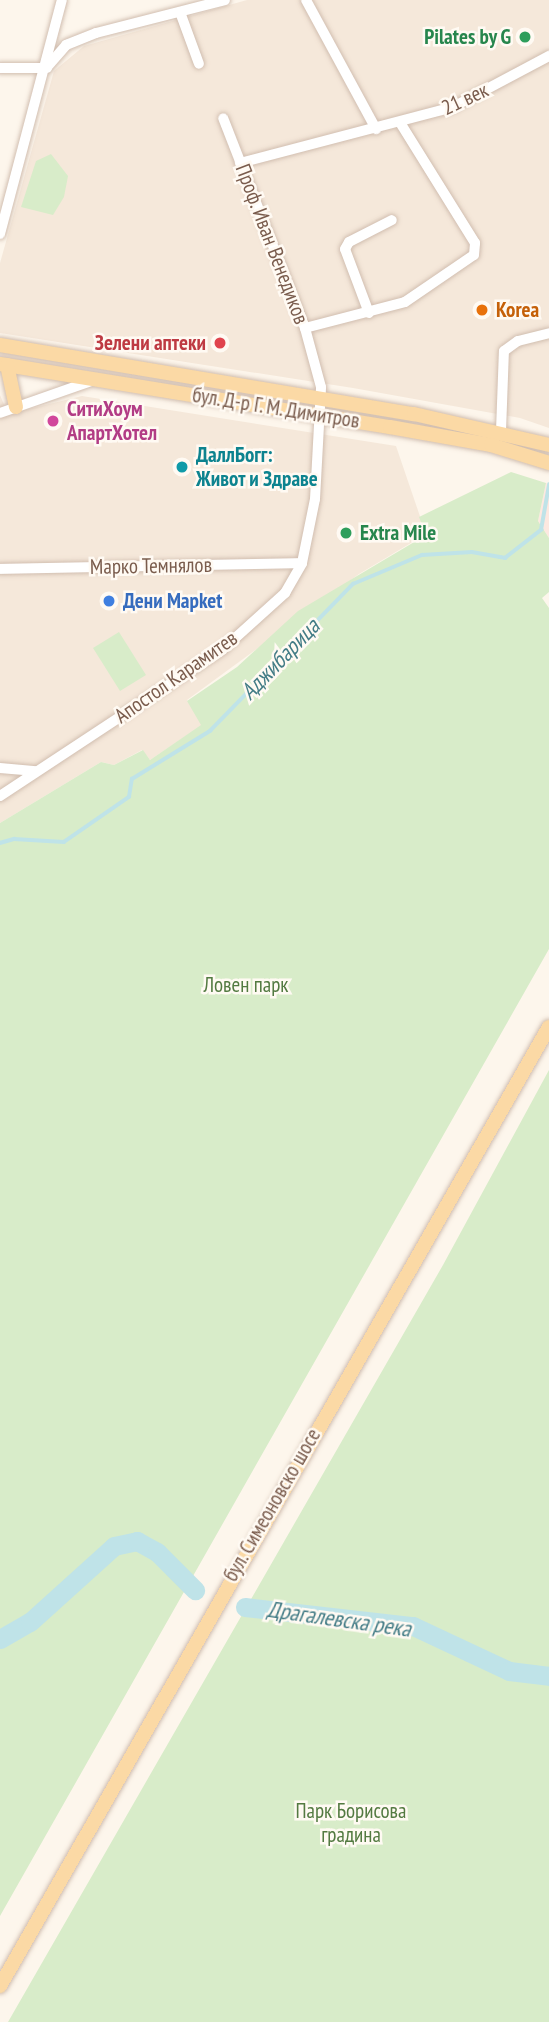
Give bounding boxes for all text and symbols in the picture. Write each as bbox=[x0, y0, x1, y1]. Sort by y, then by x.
place label: Pilates by G bbox=[423, 24, 511, 50]
marker: Pilates by G bbox=[517, 29, 533, 45]
street label: 21 век bbox=[438, 77, 492, 121]
street label: Проф. Иван Венедиков bbox=[230, 160, 314, 328]
place label: Korea bbox=[496, 297, 539, 323]
marker: Korea bbox=[474, 302, 490, 318]
place label: Зелени аптеки bbox=[95, 330, 206, 356]
marker: Зелени аптеки bbox=[212, 335, 228, 351]
street label: бул. Д-р Г. М. Димитров bbox=[188, 382, 364, 434]
place label: СитиХоум АпартХотел bbox=[67, 396, 157, 446]
marker: СитиХоум АпартХотел bbox=[45, 413, 61, 429]
place label: ДаллБогг: Живот и Здраве bbox=[196, 442, 318, 492]
marker: ДаллБогг: Живот и Здраве bbox=[174, 459, 190, 475]
place label: Extra Mile bbox=[360, 520, 436, 546]
marker: Extra Mile bbox=[338, 525, 354, 541]
street label: Марко Темнялов bbox=[90, 552, 212, 580]
place label: Дени Mapket bbox=[123, 588, 222, 614]
marker: Дени Mapket bbox=[101, 593, 117, 609]
water label: Аджибарица bbox=[235, 613, 325, 705]
street label: Апостол Карамитев bbox=[110, 625, 242, 729]
park label: Ловен парк bbox=[203, 972, 289, 998]
street label: бул. Симеоновско шосе bbox=[218, 1424, 326, 1586]
water label: Драгалевска река bbox=[265, 1595, 413, 1643]
park label: Парк Борисова градина bbox=[296, 1798, 406, 1848]

